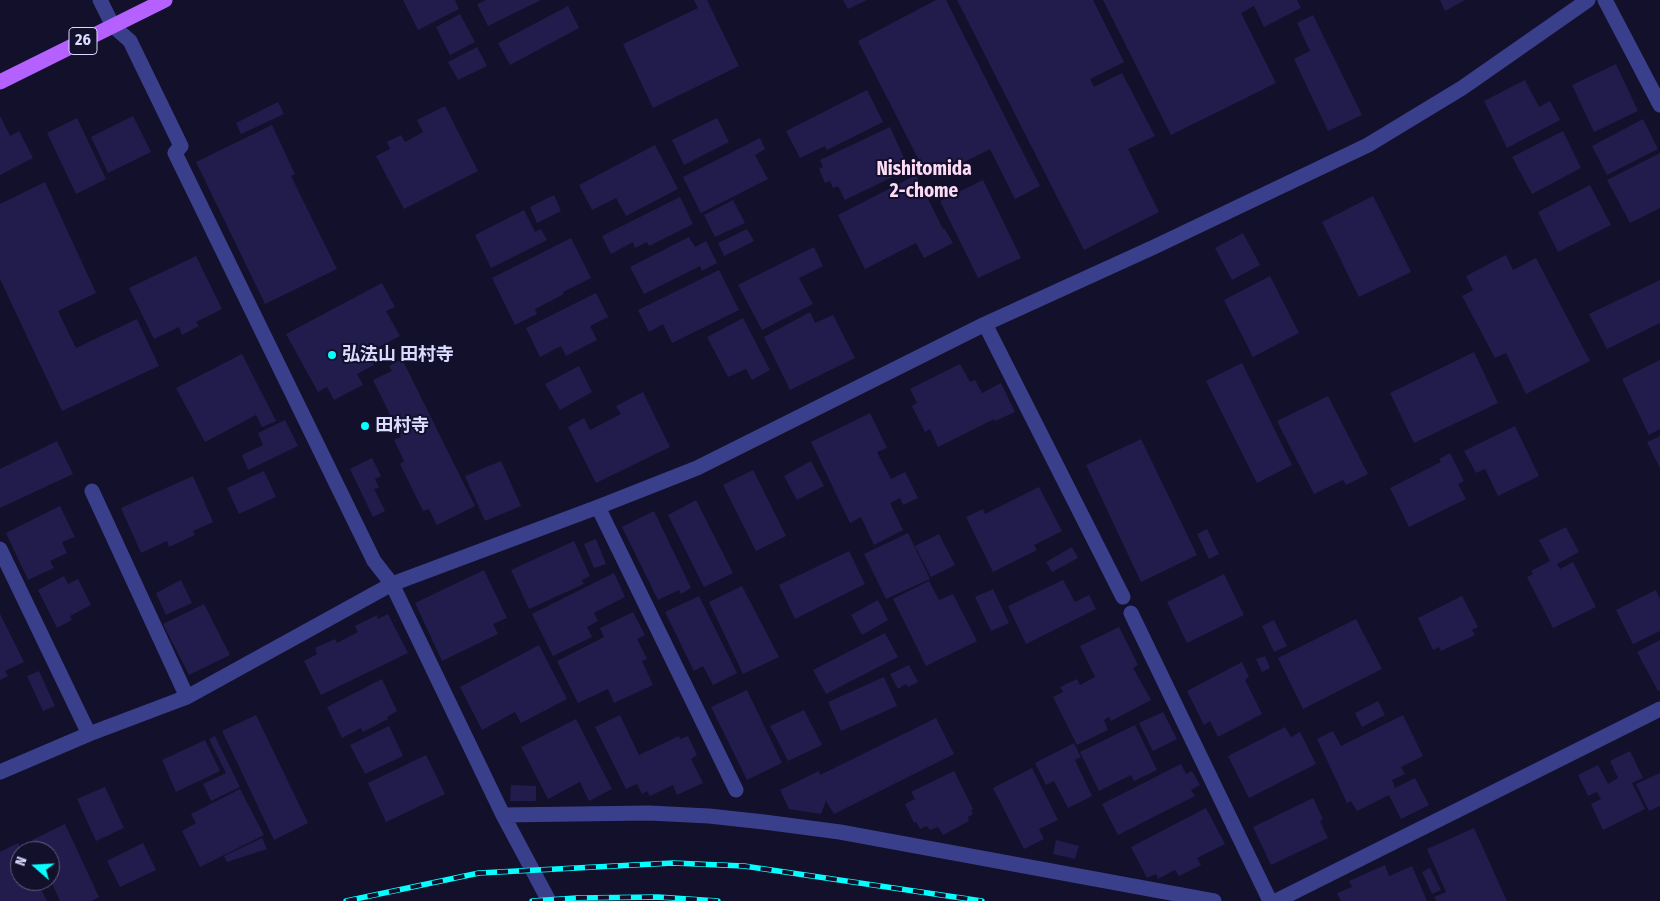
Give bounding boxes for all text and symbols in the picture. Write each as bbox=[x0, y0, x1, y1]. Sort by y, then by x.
road number: 26 bbox=[69, 27, 97, 54]
district label: Nishitomida 2-chome bbox=[876, 159, 972, 203]
place label: 弘法山 田村寺 bbox=[342, 344, 454, 366]
marker: 弘法山 田村寺 bbox=[326, 349, 338, 361]
place label: 田村寺 bbox=[375, 415, 429, 437]
marker: 田村寺 bbox=[359, 420, 371, 432]
north arrow bbox=[10, 841, 60, 891]
text: N bbox=[12, 855, 31, 868]

